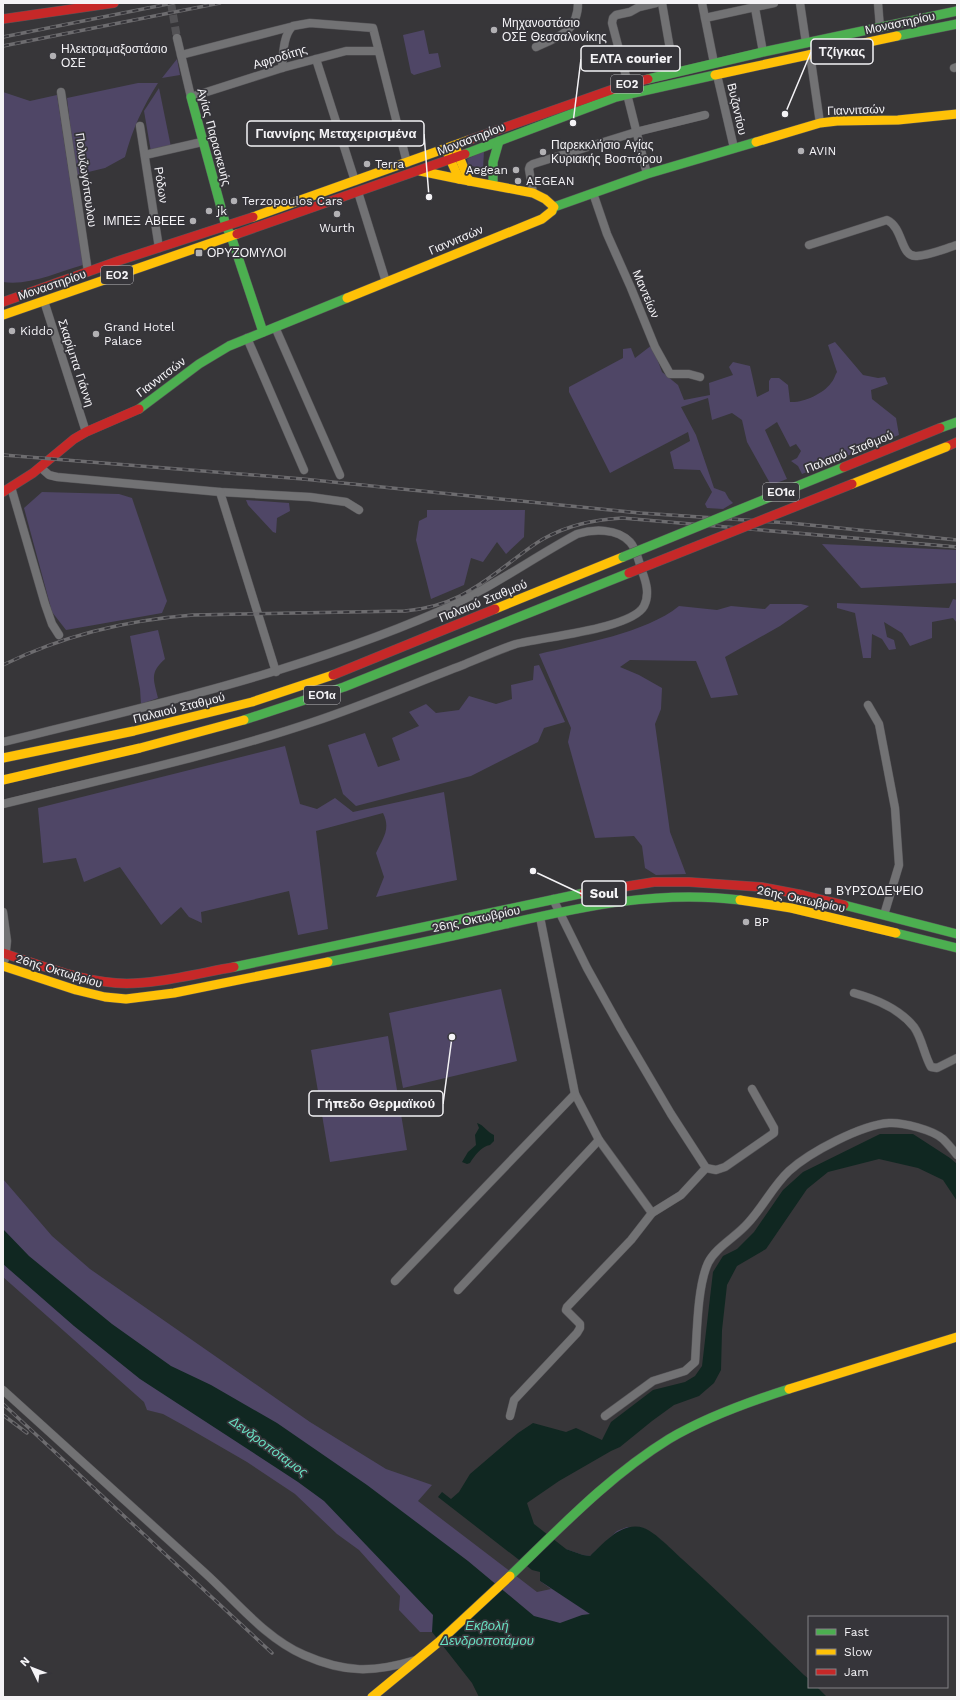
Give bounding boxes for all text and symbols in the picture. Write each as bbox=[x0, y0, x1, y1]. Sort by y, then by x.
street label: Μοναστηρίου bbox=[864, 9, 936, 37]
place label: Μηχανοστάσιο ΟΣΕ Θεσσαλονίκης bbox=[502, 16, 607, 44]
marker: Μηχανοστάσιο ΟΣΕ Θεσσαλονίκης bbox=[489, 25, 499, 35]
callout: Τζίγκας bbox=[811, 39, 873, 64]
place label: Ηλεκτραμαξοστάσιο ΟΣΕ bbox=[61, 42, 168, 70]
street label: Αφροδίτης bbox=[251, 42, 309, 72]
text: Τζίγκας bbox=[819, 44, 865, 59]
callout: ΕΛΤΑ courier bbox=[581, 46, 680, 71]
marker: Ηλεκτραμαξοστάσιο ΟΣΕ bbox=[48, 51, 58, 61]
text: ΕΛΤΑ courier bbox=[590, 51, 672, 66]
road number: ΕΟ2 bbox=[611, 75, 643, 93]
street label: Βυζαντίου bbox=[724, 82, 750, 136]
street label: Αγίας Παρασκευής bbox=[194, 87, 234, 188]
street label: Γιαννιτσών bbox=[827, 102, 885, 118]
street label: Μοναστηρίου bbox=[435, 120, 507, 158]
callout: Γιαννίρης Μεταχειρισμένα bbox=[247, 121, 424, 146]
text: Γιαννίρης Μεταχειρισμένα bbox=[256, 126, 416, 141]
street label: Πολυζωγόπουλου bbox=[72, 132, 100, 228]
place label: Παρεκκλήσιο Αγίας Κυριακής Βοσπόρου bbox=[551, 138, 662, 166]
place label: AVIN bbox=[809, 144, 836, 158]
marker: AVIN bbox=[796, 146, 806, 156]
marker: Παρεκκλήσιο Αγίας Κυριακής Βοσπόρου bbox=[538, 147, 548, 157]
place label: Terra bbox=[375, 157, 404, 171]
marker: Terra bbox=[362, 159, 372, 169]
place label: Aegean bbox=[466, 163, 508, 177]
marker: Aegean bbox=[511, 165, 521, 175]
street label: Ρόδων bbox=[151, 166, 171, 204]
place label: AEGEAN bbox=[526, 174, 574, 188]
marker: AEGEAN bbox=[513, 176, 523, 186]
place label: Terzopoulos Cars bbox=[242, 194, 343, 208]
marker: Terzopoulos Cars bbox=[229, 196, 239, 206]
place label: jk bbox=[216, 204, 227, 218]
marker: jk bbox=[204, 206, 214, 216]
marker: Wurth bbox=[332, 209, 342, 219]
place label: ΙΜΠΕΞ ΑΒΕΕΕ bbox=[103, 214, 185, 228]
marker: ΙΜΠΕΞ ΑΒΕΕΕ bbox=[188, 216, 198, 226]
place label: Wurth bbox=[319, 221, 355, 235]
street label: Γιαννιτσών bbox=[427, 222, 485, 258]
place label: ΟΡΥΖΟΜΥΛΟΙ bbox=[207, 246, 287, 260]
marker: ΟΡΥΖΟΜΥΛΟΙ bbox=[194, 248, 204, 258]
road number: ΕΟ2 bbox=[101, 266, 133, 284]
street label: Μοναστηρίου bbox=[16, 267, 88, 303]
street label: Μαντείων bbox=[630, 268, 662, 320]
street label: Σκαρίμπα Γιάννη bbox=[55, 317, 97, 409]
place label: Grand Hotel Palace bbox=[104, 320, 175, 348]
place label: Kiddo bbox=[20, 324, 53, 338]
marker: Kiddo bbox=[7, 326, 17, 336]
marker: Grand Hotel Palace bbox=[91, 329, 101, 339]
street label: Γιαννιτσών bbox=[134, 354, 188, 400]
street label: Παλαιού Σταθμού bbox=[803, 428, 895, 476]
road number: ΕΟ1α bbox=[763, 483, 799, 501]
street label: Παλαιού Σταθμού bbox=[437, 577, 529, 625]
road number: ΕΟ1α bbox=[304, 686, 340, 704]
street label: Παλαιού Σταθμού bbox=[132, 690, 226, 726]
callout: Soul bbox=[582, 881, 626, 906]
street label: 26ης Οκτωβρίου bbox=[756, 883, 846, 915]
place label: ΒΥΡΣΟΔΕΨΕΙΟ bbox=[836, 884, 923, 898]
text: Soul bbox=[590, 886, 619, 901]
marker: ΒΥΡΣΟΔΕΨΕΙΟ bbox=[823, 886, 833, 896]
street label: 26ης Οκτωβρίου bbox=[431, 903, 521, 935]
place label: BP bbox=[754, 915, 769, 929]
marker: BP bbox=[741, 917, 751, 927]
street label: 26ης Οκτωβρίου bbox=[14, 951, 104, 991]
callout: Γήπεδο Θερμαϊκού bbox=[309, 1091, 443, 1116]
text: Γήπεδο Θερμαϊκού bbox=[317, 1096, 435, 1111]
water label: Δενδροπόταμος bbox=[226, 1413, 311, 1480]
legend bbox=[808, 1616, 948, 1688]
water label: Εκβολή Δενδροποτάμου bbox=[439, 1618, 534, 1648]
text: Fast bbox=[844, 1625, 869, 1639]
text: Slow bbox=[844, 1645, 872, 1659]
north arrow bbox=[12, 1648, 52, 1688]
text: N bbox=[18, 1654, 33, 1669]
text: Jam bbox=[844, 1665, 869, 1679]

